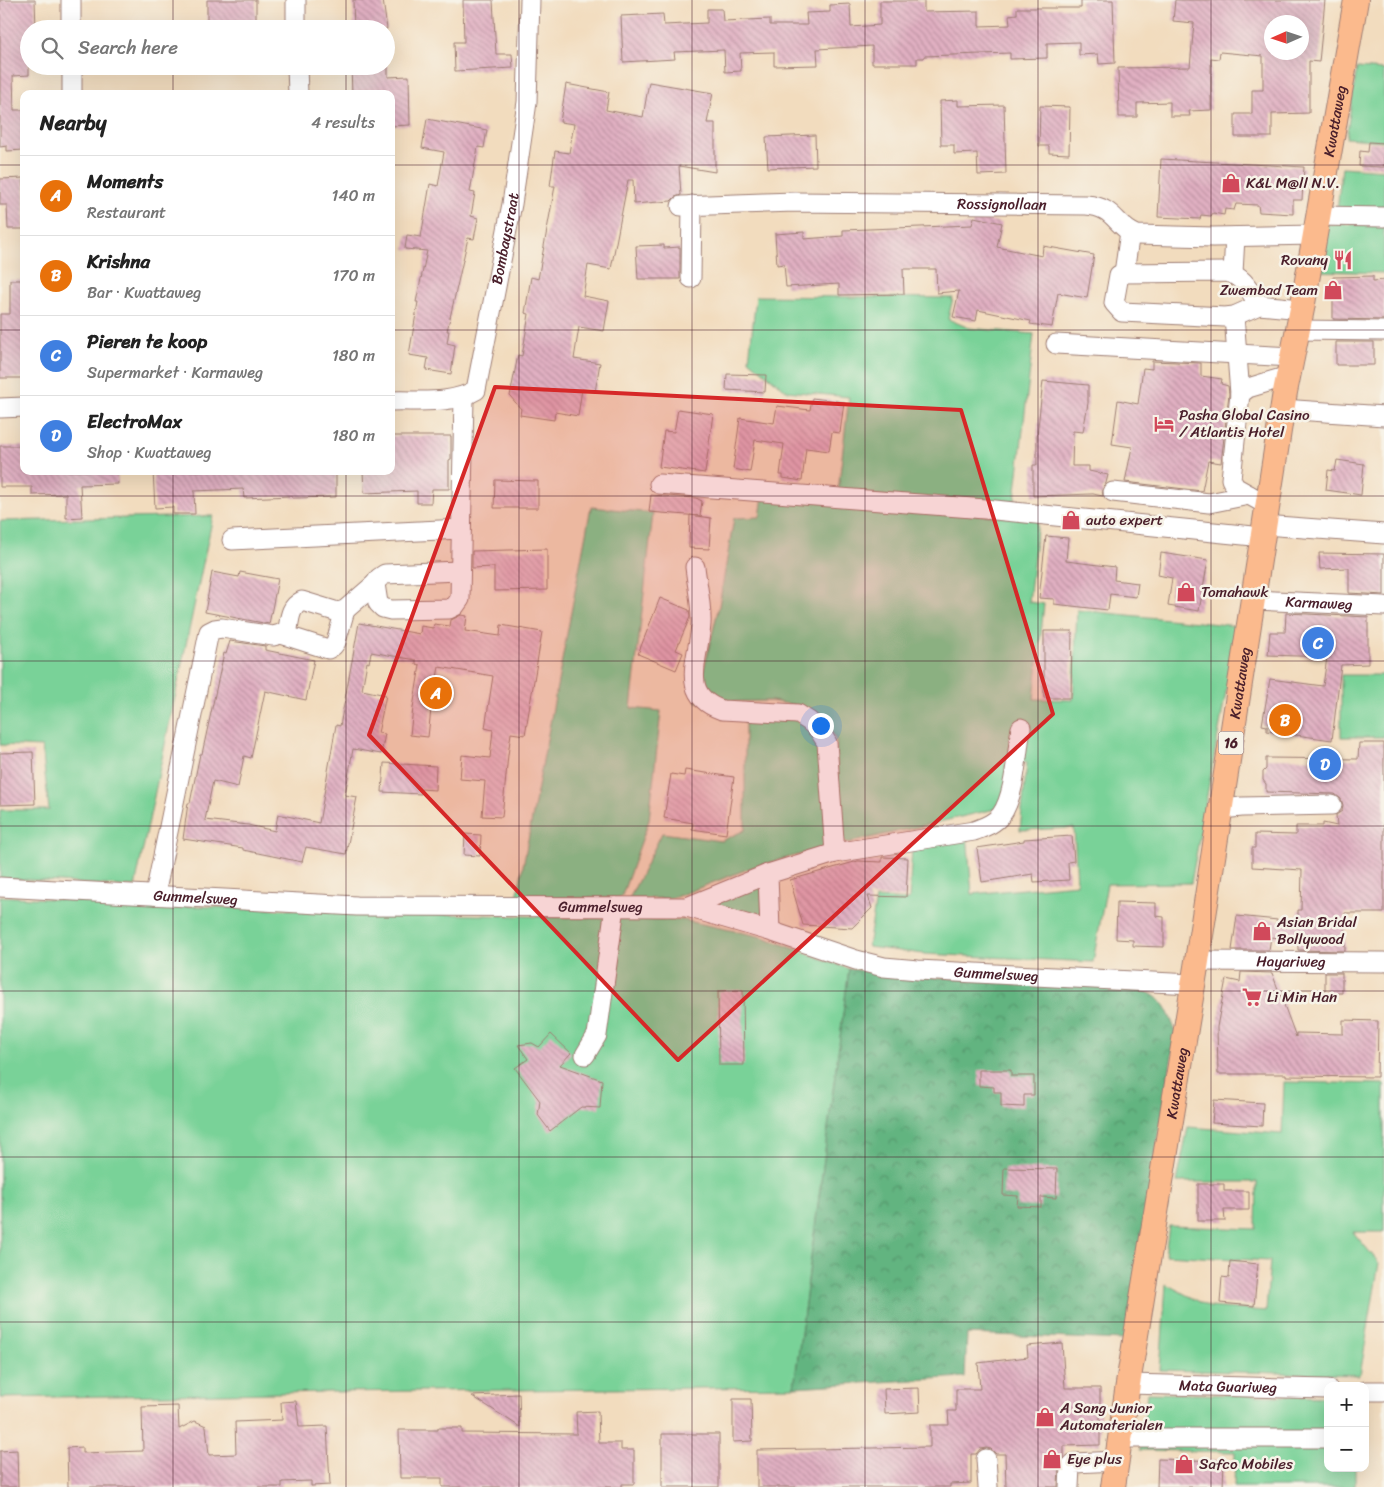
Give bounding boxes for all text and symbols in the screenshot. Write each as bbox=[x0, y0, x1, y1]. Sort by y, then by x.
north arrow bbox=[1264, 15, 1309, 60]
search box bbox=[20, 20, 395, 75]
text: Search here bbox=[78, 31, 178, 64]
icon: search bbox=[38, 34, 66, 62]
street label: Kwattaweg bbox=[1316, 83, 1354, 159]
text: Nearby bbox=[40, 104, 106, 142]
text: 4 results bbox=[311, 108, 375, 137]
text: Moments bbox=[87, 165, 163, 198]
place label: K&L M@ll N.V. bbox=[1246, 170, 1340, 196]
shop icon: K&L M@ll N.V. bbox=[1220, 172, 1242, 194]
text: A bbox=[51, 181, 61, 210]
text: 140 m bbox=[332, 181, 375, 210]
street label: Bombaystraat bbox=[484, 190, 527, 287]
street label: Rossignollaan bbox=[957, 191, 1047, 218]
text: Restaurant bbox=[87, 198, 166, 227]
text: Krishna bbox=[87, 245, 150, 278]
place label: Rovany bbox=[1281, 247, 1328, 273]
restaurant icon: Rovany bbox=[1332, 249, 1354, 271]
text: B bbox=[51, 261, 61, 290]
text: 170 m bbox=[332, 261, 375, 290]
place label: Zwembad Team bbox=[1220, 277, 1318, 303]
text: Bar · Kwattaweg bbox=[87, 278, 201, 307]
shop icon: Zwembad Team bbox=[1322, 279, 1344, 301]
text: Pieren te koop bbox=[87, 325, 207, 358]
text: C bbox=[51, 341, 61, 370]
text: 180 m bbox=[332, 341, 375, 370]
text: Supermarket · Karmaweg bbox=[87, 358, 263, 387]
place label: Pasha Global Casino / Atlantis Hotel bbox=[1179, 402, 1310, 445]
text: ElectroMax bbox=[87, 405, 182, 438]
hotel icon: Pasha Global Casino / Atlantis Hotel bbox=[1153, 413, 1175, 435]
text: D bbox=[51, 421, 61, 450]
text: 180 m bbox=[332, 421, 375, 450]
text: Shop · Kwattaweg bbox=[87, 438, 212, 467]
place label: auto expert bbox=[1086, 507, 1164, 533]
shop icon: auto expert bbox=[1060, 509, 1082, 531]
place label: Tomahawk bbox=[1201, 579, 1269, 605]
shop icon: Tomahawk bbox=[1175, 581, 1197, 603]
street label: Karmaweg bbox=[1285, 588, 1353, 618]
pin: C bbox=[1302, 624, 1334, 662]
street label: Kwattaweg bbox=[1222, 645, 1258, 721]
pin: A bbox=[420, 674, 452, 712]
pin: B bbox=[1269, 701, 1301, 739]
your location bbox=[808, 713, 834, 739]
road number: 16 bbox=[1218, 731, 1244, 754]
pin: D bbox=[1309, 745, 1341, 783]
street label: Gummelsweg bbox=[153, 882, 239, 913]
street label: Gummelsweg bbox=[558, 894, 643, 920]
place label: Asian Bridal Bollywood bbox=[1276, 909, 1358, 952]
shop icon: Asian Bridal Bollywood bbox=[1251, 920, 1273, 942]
street label: Hayariweg bbox=[1256, 948, 1326, 975]
street label: Gummelsweg bbox=[953, 959, 1039, 989]
place label: Li Min Han bbox=[1267, 984, 1337, 1010]
supermarket icon: Li Min Han bbox=[1241, 986, 1263, 1008]
street label: Kwattaweg bbox=[1158, 1045, 1196, 1121]
street label: Mata Guariweg bbox=[1179, 1372, 1278, 1401]
map controls bbox=[1324, 1382, 1369, 1472]
button: + bbox=[1324, 1382, 1369, 1427]
place label: A Sang Junior Automaterialen bbox=[1059, 1395, 1163, 1438]
shop icon: A Sang Junior Automaterialen bbox=[1034, 1406, 1056, 1428]
button: − bbox=[1324, 1427, 1369, 1472]
place label: Eye plus bbox=[1067, 1446, 1122, 1472]
shop icon: Eye plus bbox=[1041, 1448, 1063, 1470]
place label: Safco Mobiles bbox=[1199, 1451, 1293, 1477]
shop icon: Safco Mobiles bbox=[1173, 1453, 1195, 1475]

